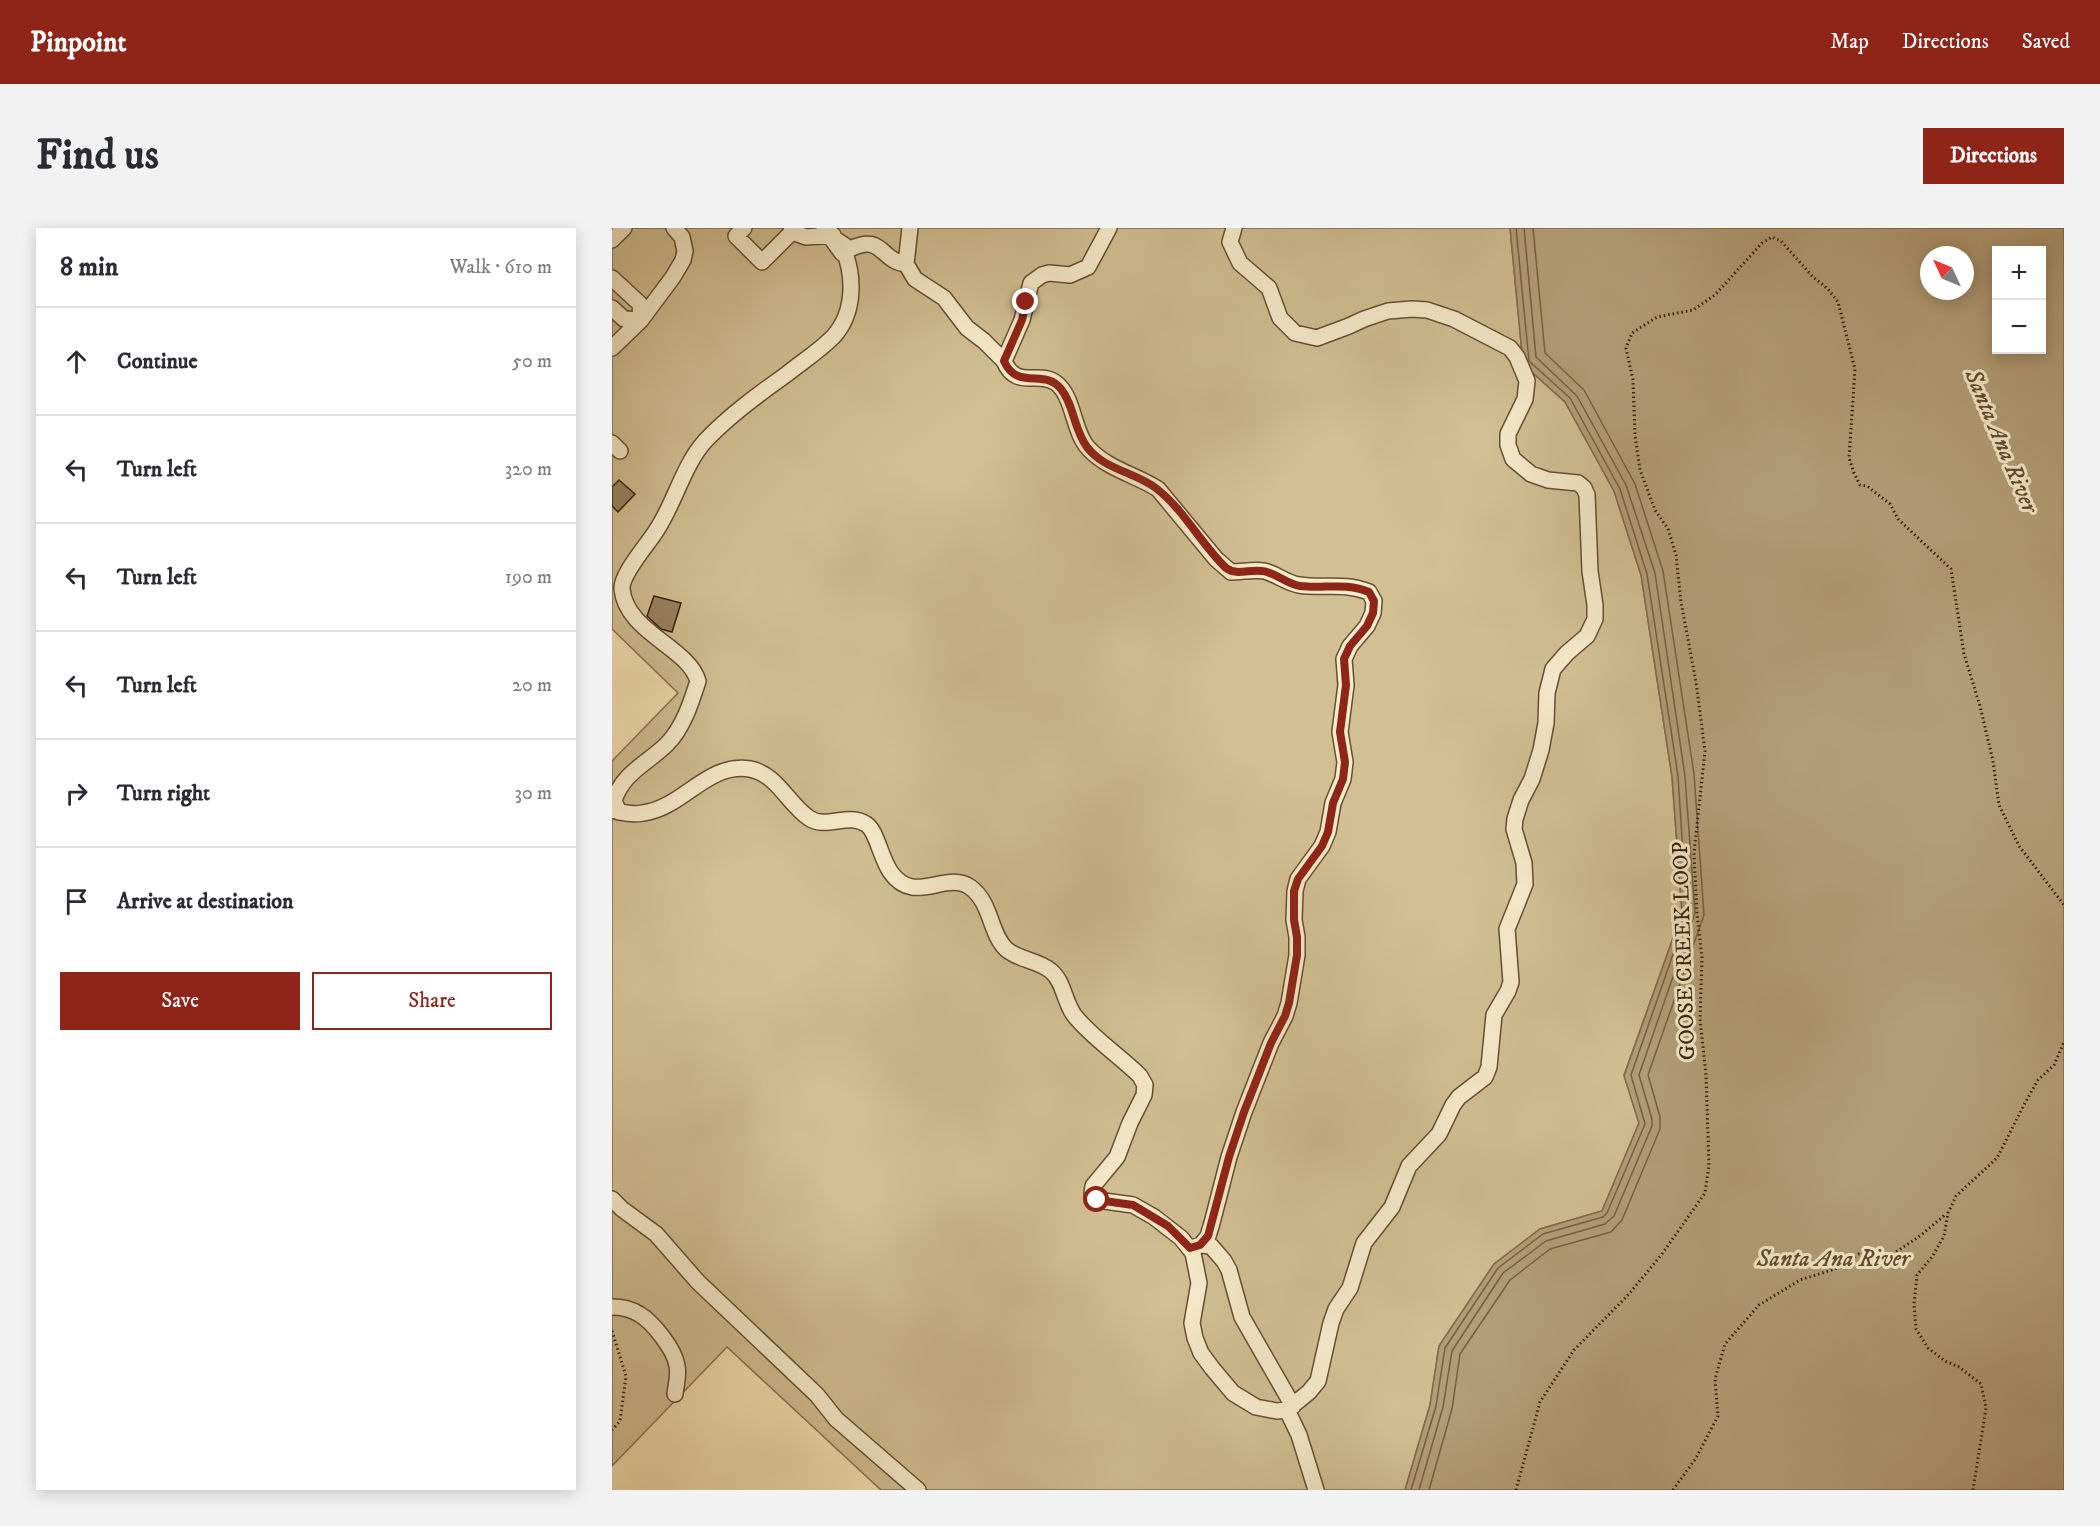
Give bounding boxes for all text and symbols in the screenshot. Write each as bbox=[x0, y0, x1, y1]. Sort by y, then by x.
text: Pinpoint bbox=[30, 25, 126, 60]
text: Map bbox=[1830, 29, 1869, 55]
text: Directions bbox=[1902, 29, 1989, 55]
text: Saved bbox=[2022, 29, 2070, 55]
button: Directions bbox=[1923, 128, 2064, 184]
text: Find us bbox=[36, 130, 159, 182]
north arrow bbox=[1920, 246, 1974, 300]
map controls bbox=[1992, 246, 2046, 354]
button: + bbox=[1992, 246, 2046, 300]
text: 8 min bbox=[60, 251, 118, 284]
text: Walk · 610 m bbox=[449, 255, 552, 280]
route end bbox=[1012, 288, 1038, 314]
button: − bbox=[1992, 300, 2046, 354]
icon: ahead bbox=[60, 345, 93, 378]
text: Continue bbox=[117, 348, 198, 375]
text: 50 m bbox=[512, 349, 552, 374]
water label: Santa Ana River bbox=[1957, 364, 2046, 520]
icon: left bbox=[60, 453, 93, 486]
text: Turn left bbox=[117, 456, 197, 483]
text: 320 m bbox=[505, 457, 552, 482]
icon: left bbox=[60, 561, 93, 594]
text: Turn left bbox=[117, 564, 197, 591]
text: 190 m bbox=[505, 565, 552, 590]
icon: left bbox=[60, 669, 93, 702]
text: Turn left bbox=[117, 672, 197, 699]
text: 20 m bbox=[512, 673, 552, 698]
icon: right bbox=[60, 777, 93, 810]
text: Turn right bbox=[117, 780, 210, 807]
text: 30 m bbox=[514, 781, 552, 806]
street label: GOOSE CREEK LOOP bbox=[1667, 841, 1701, 1061]
icon: arrive bbox=[60, 885, 93, 918]
text: Arrive at destination bbox=[117, 888, 294, 915]
button: Save bbox=[60, 972, 300, 1030]
button: Share bbox=[312, 972, 552, 1030]
route start bbox=[1083, 1186, 1109, 1212]
water label: Santa Ana River bbox=[1756, 1244, 1912, 1274]

